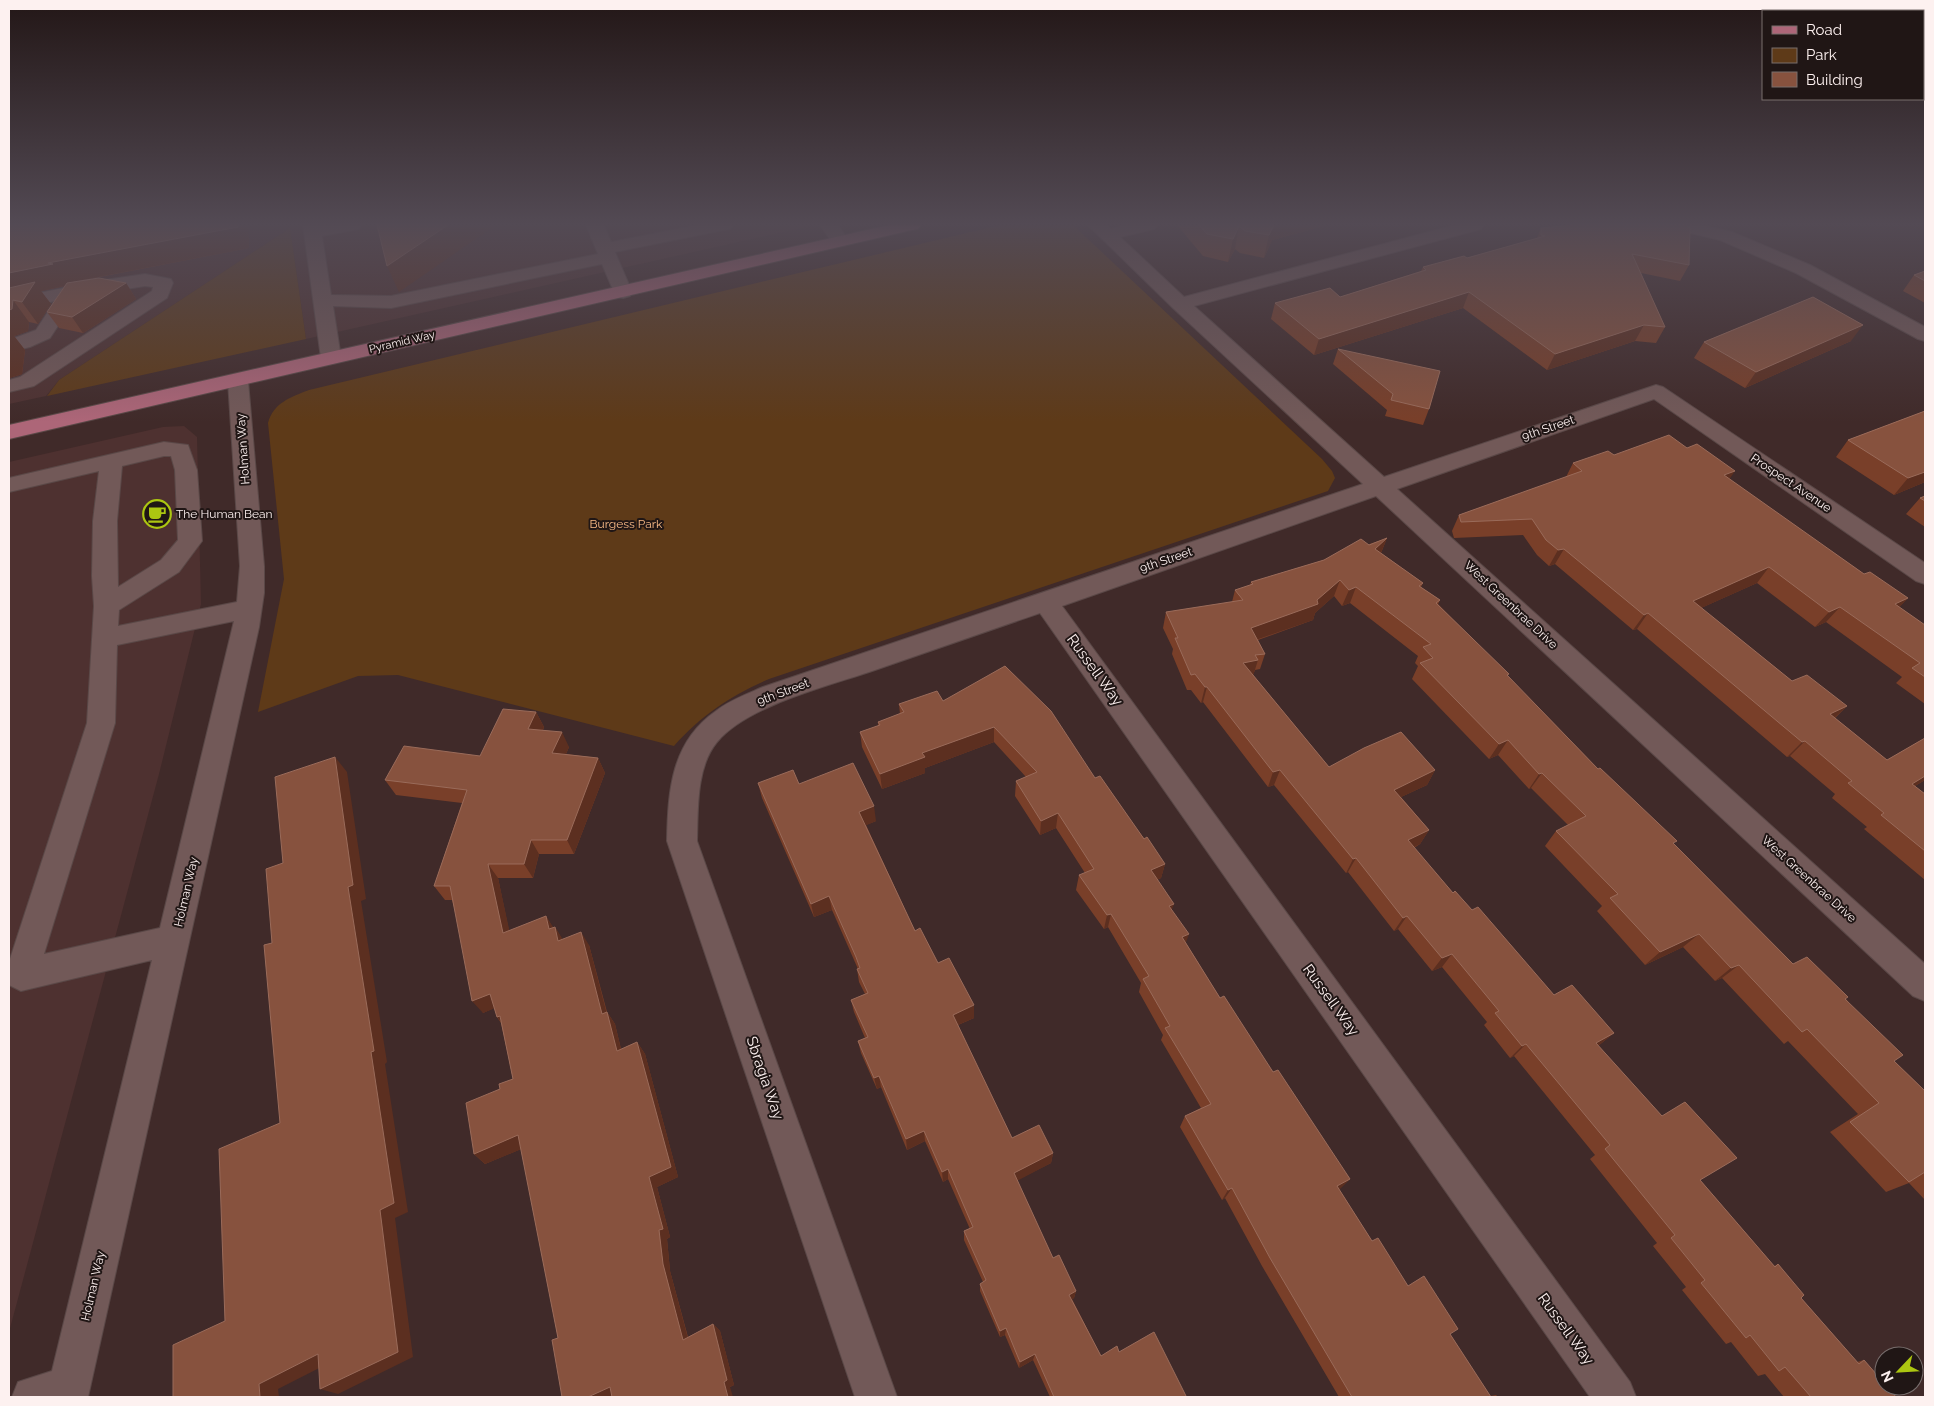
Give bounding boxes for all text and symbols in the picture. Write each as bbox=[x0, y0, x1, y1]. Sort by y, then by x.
legend bbox=[1762, 10, 1924, 100]
text: Road bbox=[1806, 21, 1842, 39]
text: Park bbox=[1806, 46, 1837, 64]
text: Building bbox=[1806, 71, 1863, 89]
street label: Pyramid Way bbox=[368, 328, 436, 356]
street label: Holman Way bbox=[234, 413, 252, 485]
street label: 9th Street bbox=[1520, 413, 1576, 443]
street label: Prospect Avenue bbox=[1748, 451, 1834, 515]
cafe icon: The Human Bean bbox=[142, 499, 172, 529]
place label: The Human Bean bbox=[176, 507, 273, 521]
park label: Burgess Park bbox=[590, 517, 663, 531]
street label: 9th Street bbox=[1138, 545, 1194, 575]
street label: West Greenbrae Drive bbox=[1462, 558, 1560, 652]
street label: Russell Way bbox=[1063, 631, 1127, 709]
street label: 9th Street bbox=[755, 676, 811, 708]
street label: West Greenbrae Drive bbox=[1759, 833, 1859, 925]
street label: Holman Way bbox=[171, 855, 201, 928]
street label: Russell Way bbox=[1299, 961, 1363, 1039]
street label: Sbragia Way bbox=[742, 1034, 788, 1122]
street label: Holman Way bbox=[78, 1249, 108, 1322]
street label: Russell Way bbox=[1534, 1290, 1598, 1368]
north arrow bbox=[1874, 1346, 1924, 1396]
text: N bbox=[1878, 1368, 1897, 1385]

